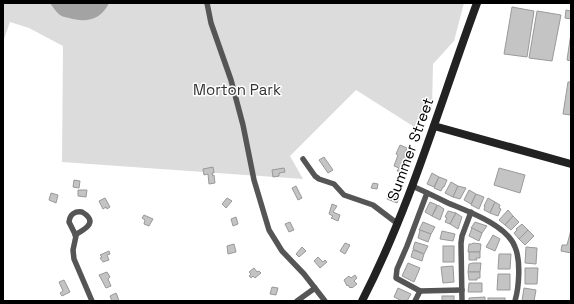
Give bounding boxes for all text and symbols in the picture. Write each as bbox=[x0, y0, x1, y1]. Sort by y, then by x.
park label: Morton Park bbox=[193, 80, 281, 99]
street label: Summer Street bbox=[383, 95, 437, 203]

